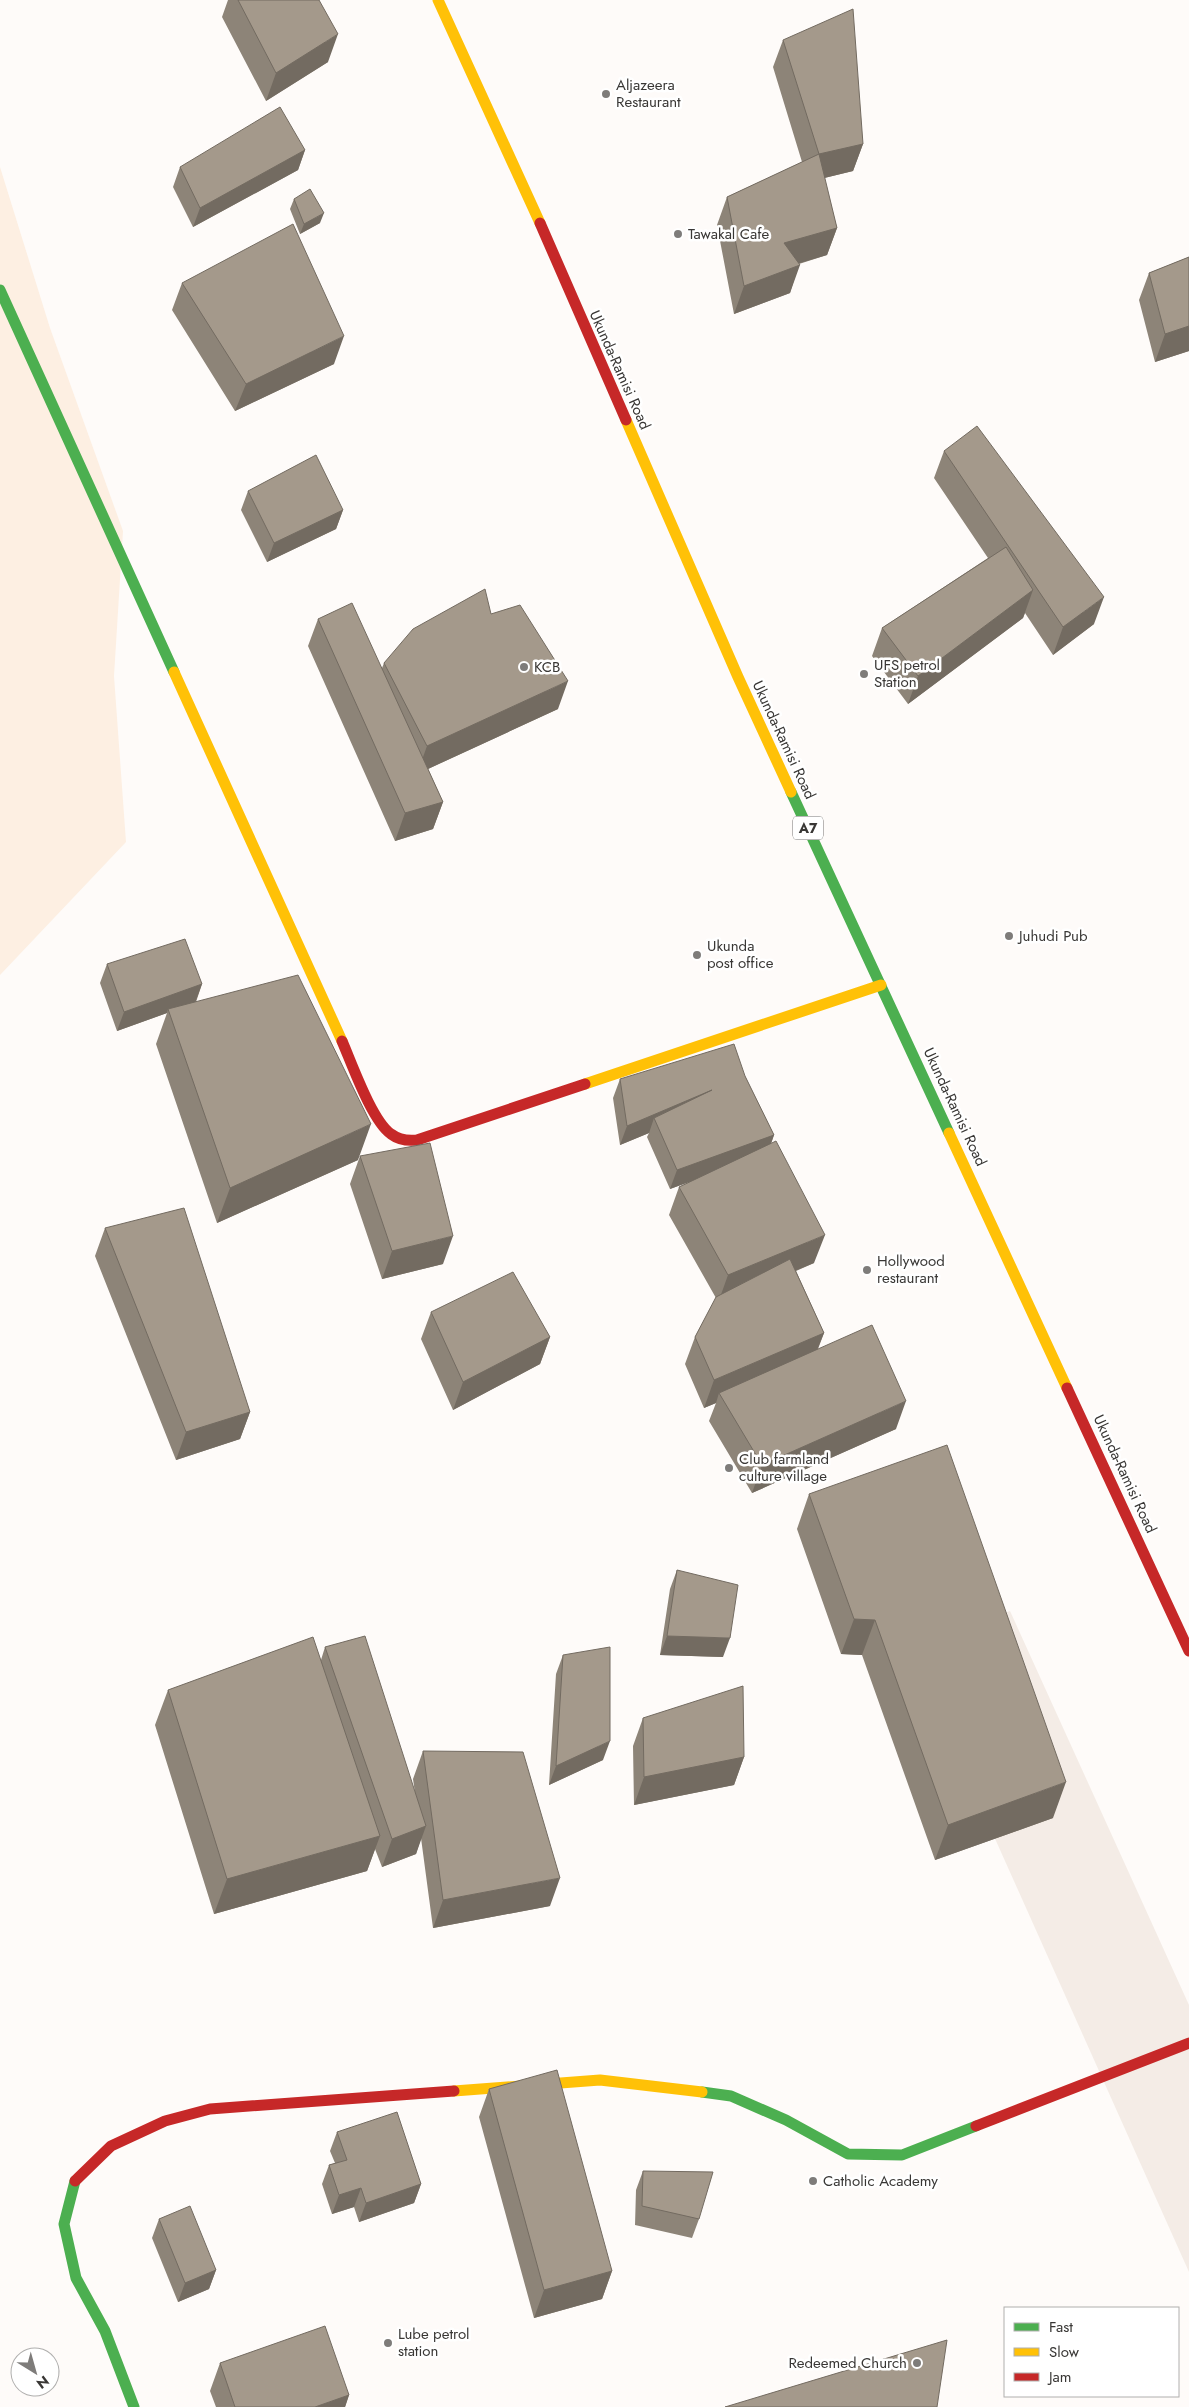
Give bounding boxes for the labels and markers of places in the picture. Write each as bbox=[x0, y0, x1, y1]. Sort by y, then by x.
place label: Aljazeera Restaurant bbox=[616, 74, 681, 113]
marker: Aljazeera Restaurant bbox=[600, 88, 612, 100]
place label: Tawakal Cafe bbox=[688, 223, 770, 245]
marker: Tawakal Cafe bbox=[672, 228, 684, 240]
place label: UFS petrol Station bbox=[874, 654, 940, 693]
place label: KCB bbox=[534, 656, 560, 678]
marker: KCB bbox=[518, 661, 530, 673]
marker: UFS petrol Station bbox=[858, 668, 870, 680]
place label: Juhudi Pub bbox=[1017, 925, 1088, 947]
marker: Juhudi Pub bbox=[1003, 930, 1015, 942]
place label: Ukunda post office bbox=[707, 935, 774, 974]
marker: Ukunda post office bbox=[691, 949, 703, 961]
place label: Hollywood restaurant bbox=[877, 1250, 945, 1289]
marker: Hollywood restaurant bbox=[861, 1264, 873, 1276]
place label: Club farmland culture village bbox=[739, 1448, 829, 1487]
marker: Club farmland culture village bbox=[723, 1462, 735, 1474]
place label: Catholic Academy bbox=[823, 2170, 938, 2192]
marker: Catholic Academy bbox=[807, 2175, 819, 2187]
place label: Lube petrol station bbox=[398, 2323, 470, 2362]
marker: Lube petrol station bbox=[382, 2337, 394, 2349]
place label: Redeemed Church bbox=[788, 2352, 907, 2374]
marker: Redeemed Church bbox=[911, 2357, 923, 2369]

